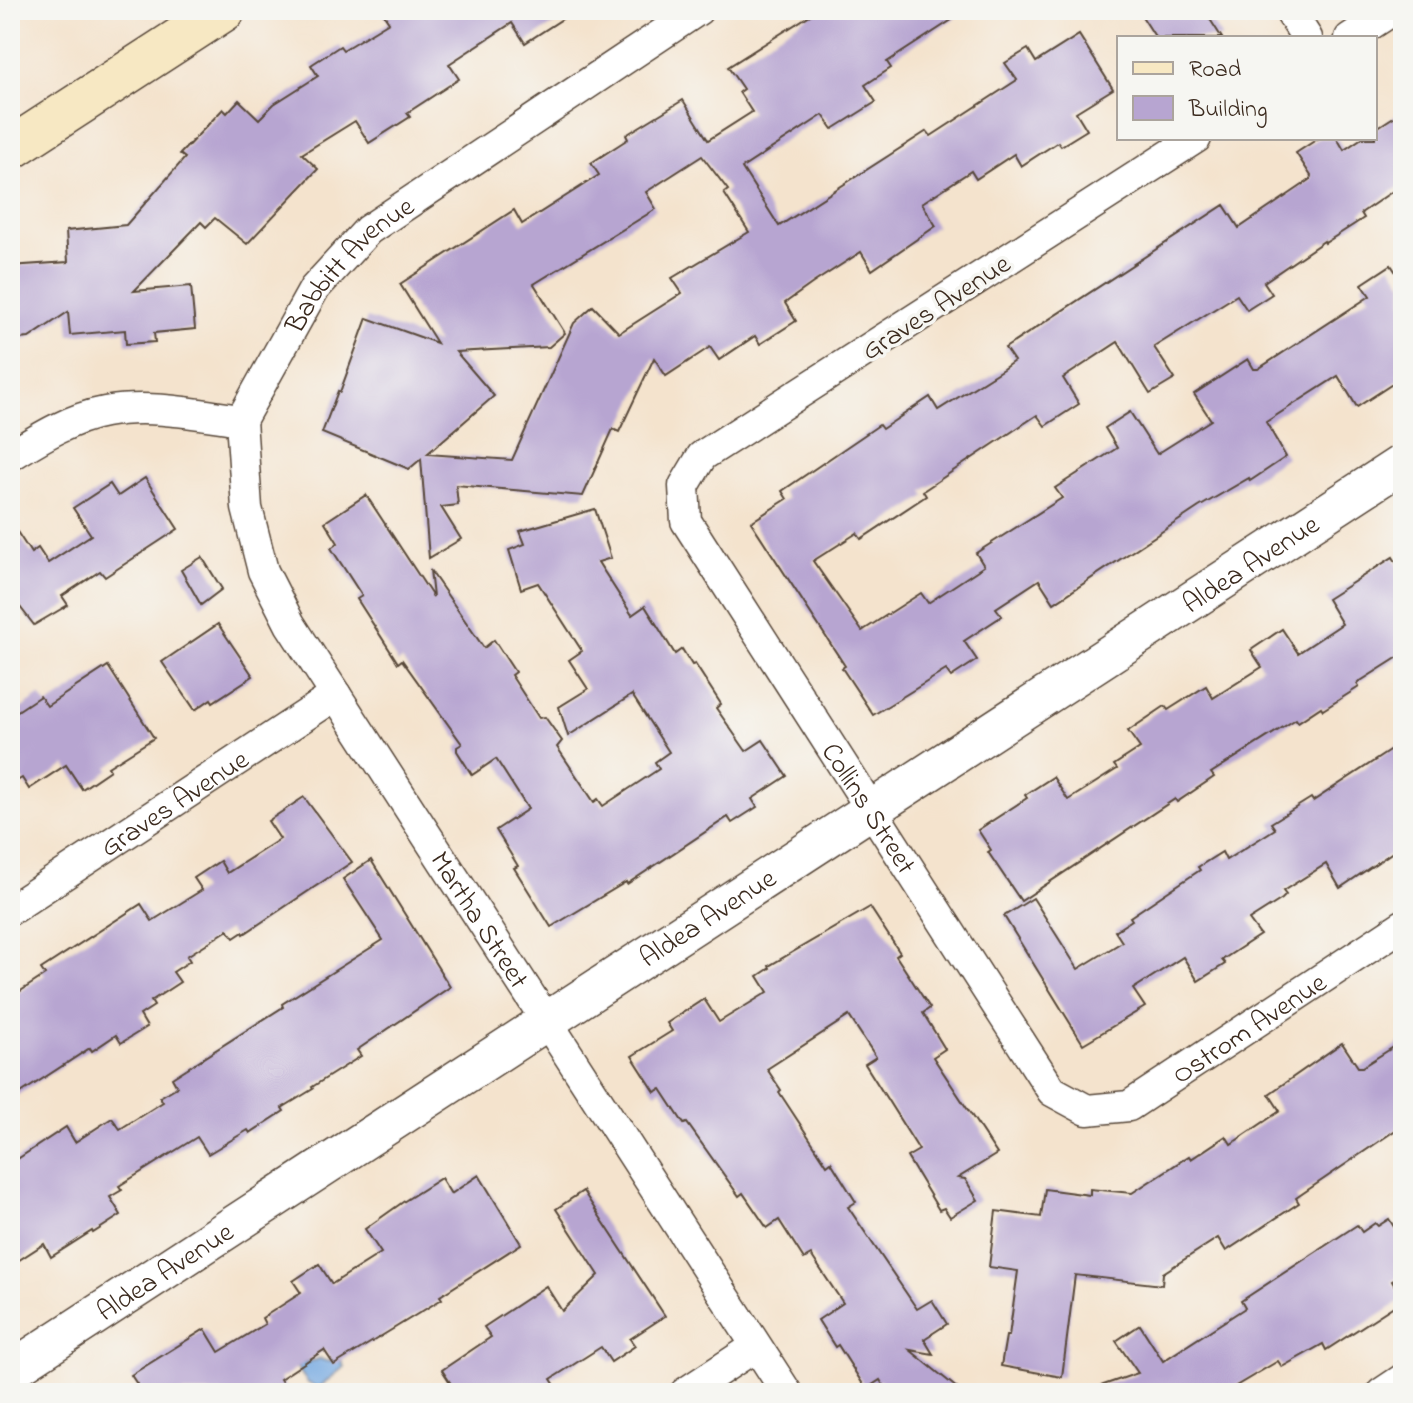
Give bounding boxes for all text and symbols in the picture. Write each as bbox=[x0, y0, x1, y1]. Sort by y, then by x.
legend bbox=[1117, 36, 1377, 140]
text: Road bbox=[1189, 53, 1242, 88]
text: Building bbox=[1188, 93, 1268, 128]
street label: Babbitt Avenue bbox=[276, 188, 424, 342]
street label: Graves Avenue bbox=[854, 245, 1020, 373]
street label: Aldea Avenue bbox=[1175, 506, 1329, 626]
street label: Collins Street bbox=[809, 735, 925, 883]
street label: Graves Avenue bbox=[93, 741, 258, 869]
street label: Martha Street bbox=[418, 844, 537, 998]
street label: Aldea Avenue bbox=[632, 860, 786, 979]
street label: Ostrom Avenue bbox=[1165, 964, 1336, 1096]
street label: Aldea Avenue bbox=[89, 1213, 243, 1333]

